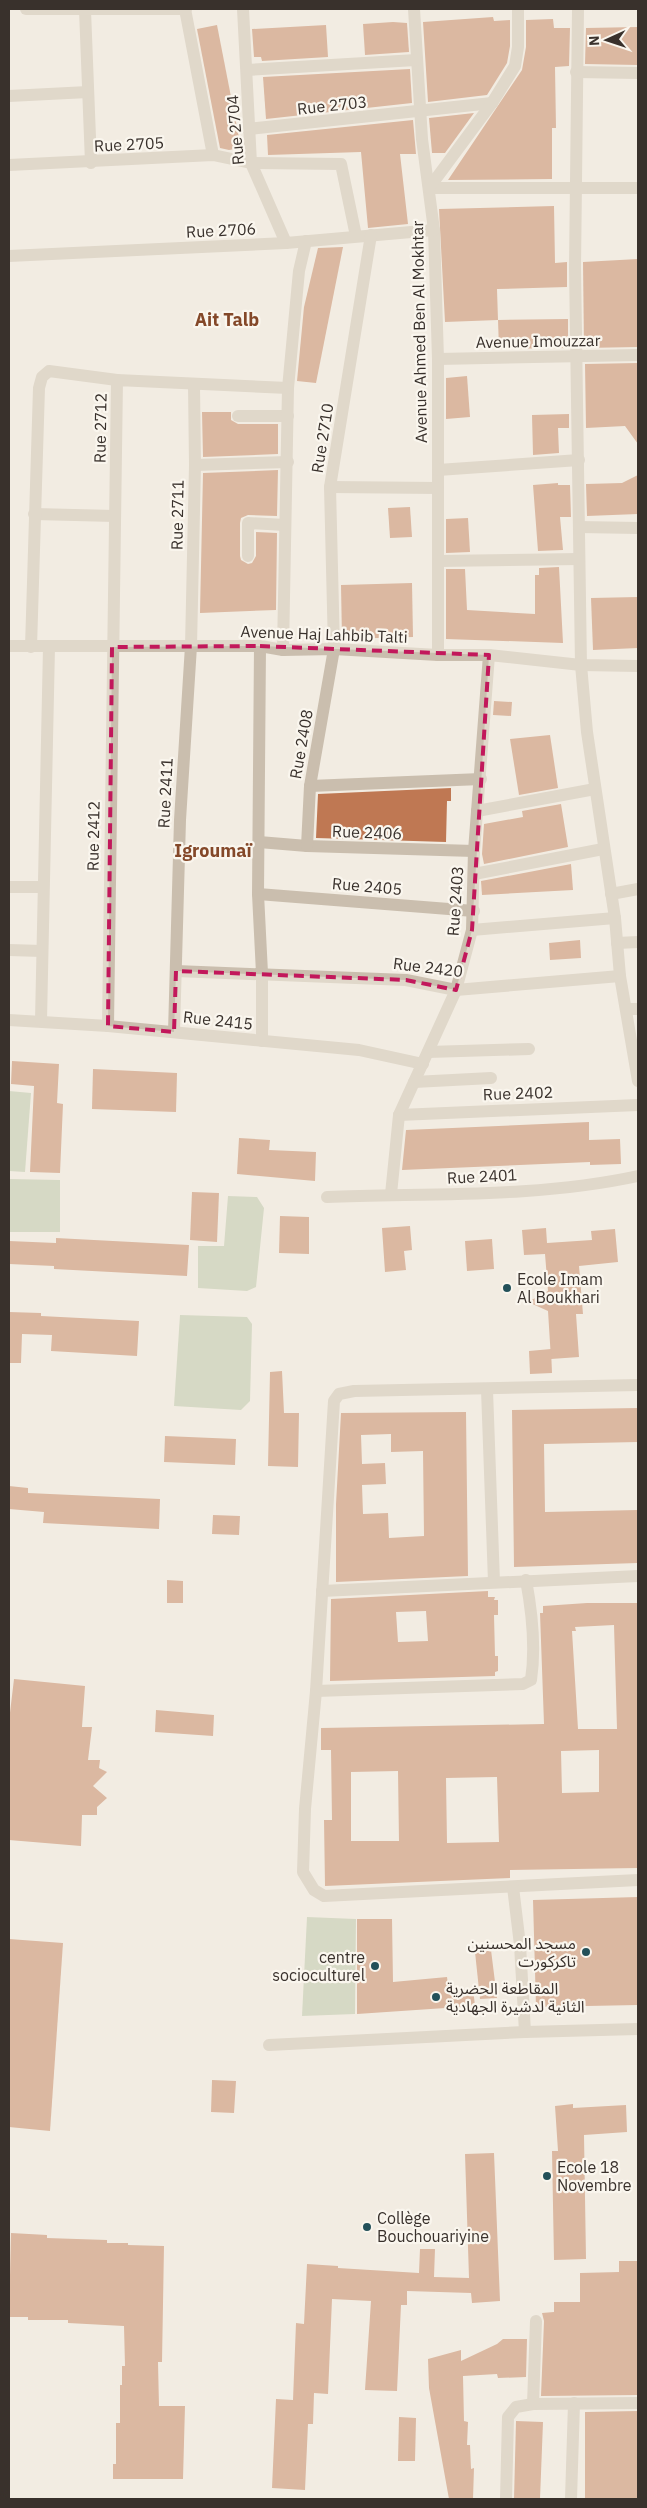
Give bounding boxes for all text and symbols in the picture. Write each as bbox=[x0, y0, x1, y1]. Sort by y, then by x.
north arrow bbox=[582, 15, 632, 65]
text: N bbox=[585, 35, 603, 46]
street label: Rue 2703 bbox=[296, 91, 368, 119]
street label: Rue 2704 bbox=[222, 94, 248, 166]
street label: Rue 2705 bbox=[93, 132, 165, 156]
street label: Rue 2706 bbox=[185, 218, 257, 242]
street label: Avenue Ahmed Ben Al Mokhtar bbox=[407, 221, 431, 443]
district label: Ait Talb bbox=[195, 308, 259, 331]
street label: Avenue Imouzzar bbox=[475, 330, 601, 352]
street label: Rue 2712 bbox=[89, 393, 111, 463]
street label: Rue 2710 bbox=[307, 402, 337, 474]
street label: Rue 2711 bbox=[166, 480, 188, 550]
street label: Avenue Haj Lahbib Talti bbox=[240, 621, 408, 647]
street label: Rue 2408 bbox=[285, 708, 317, 780]
street label: Rue 2411 bbox=[153, 757, 177, 829]
street label: Rue 2412 bbox=[82, 801, 104, 871]
street label: Rue 2406 bbox=[332, 821, 402, 843]
district label: Igroumaï bbox=[174, 839, 252, 862]
street label: Rue 2403 bbox=[443, 865, 467, 937]
street label: Rue 2405 bbox=[331, 873, 403, 899]
street label: Rue 2420 bbox=[392, 953, 464, 981]
street label: Rue 2415 bbox=[182, 1006, 254, 1034]
street label: Rue 2402 bbox=[483, 1082, 553, 1104]
street label: Rue 2401 bbox=[446, 1164, 518, 1188]
place label: Ecole Imam Al Boukhari bbox=[517, 1269, 603, 1307]
marker: Ecole Imam Al Boukhari bbox=[501, 1282, 513, 1294]
place label: مسجد المحسنين تاكركورت bbox=[467, 1933, 576, 1971]
marker: مسجد المحسنين تاكركورت bbox=[580, 1946, 592, 1958]
place label: centre socioculturel bbox=[272, 1947, 365, 1985]
marker: centre socioculturel bbox=[369, 1960, 381, 1972]
place label: المقاطعة الحضرية الثانية لدشيرة الجهادية bbox=[446, 1978, 585, 2016]
marker: المقاطعة الحضرية الثانية لدشيرة الجهادية bbox=[430, 1991, 442, 2003]
place label: Ecole 18 Novembre bbox=[557, 2157, 632, 2195]
marker: Ecole 18 Novembre bbox=[541, 2170, 553, 2182]
place label: Collège Bouchouariyine bbox=[377, 2208, 489, 2246]
marker: Collège Bouchouariyine bbox=[361, 2221, 373, 2233]

